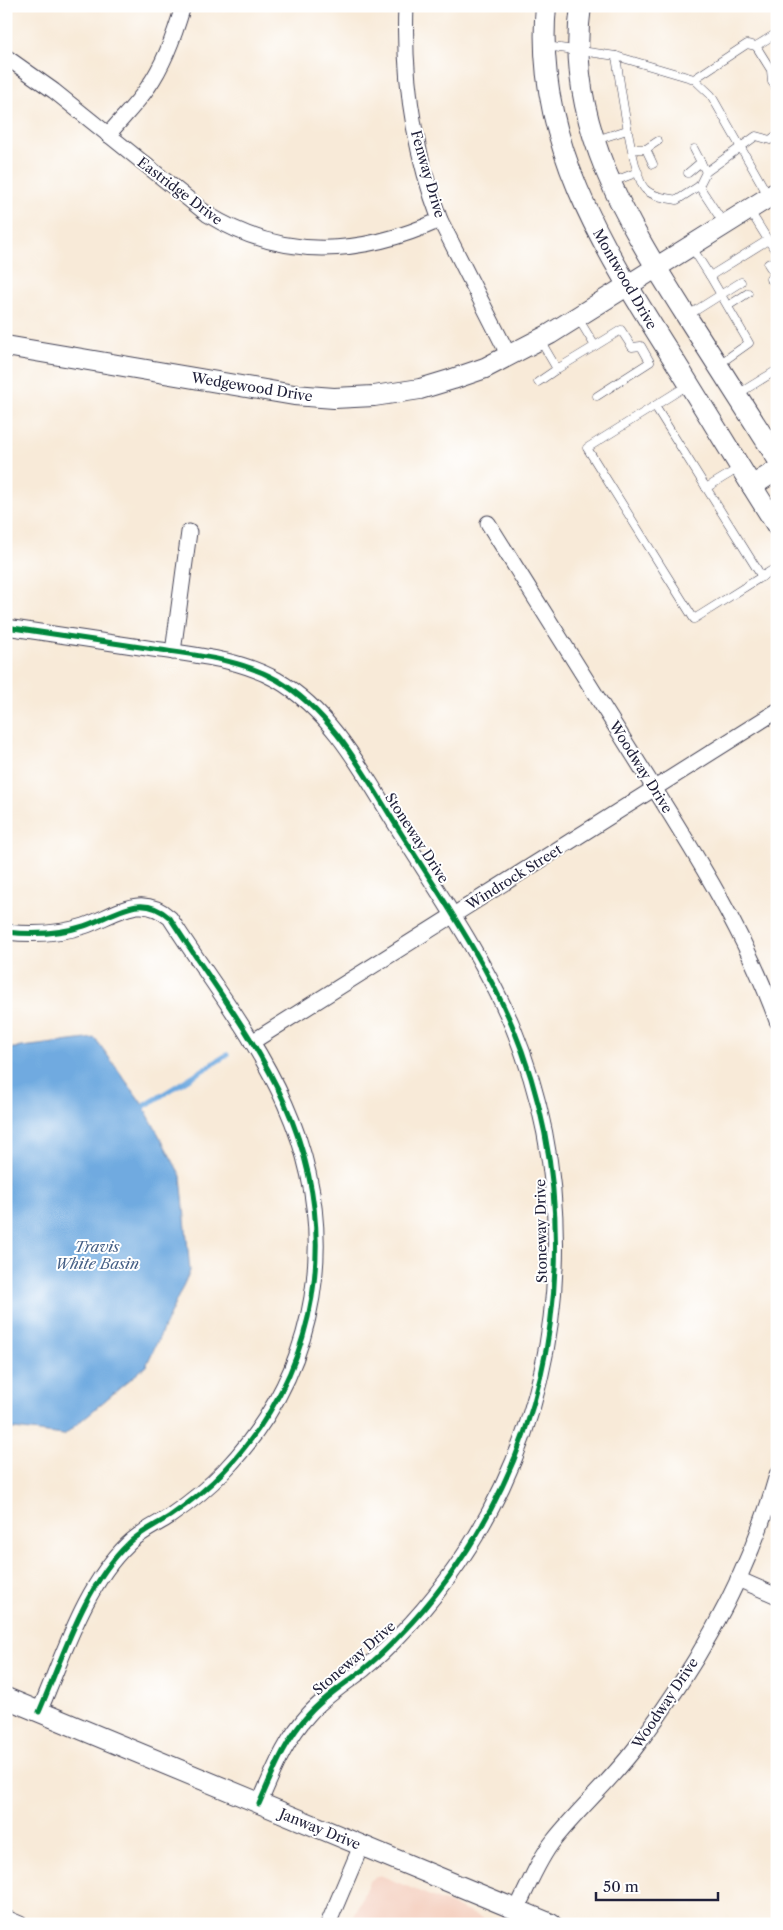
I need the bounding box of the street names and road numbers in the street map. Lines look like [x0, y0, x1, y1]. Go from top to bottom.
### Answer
street label: Fenway Drive [407, 128, 449, 220]
street label: Eastridge Drive [134, 153, 226, 229]
street label: Montwood Drive [589, 226, 661, 333]
street label: Wedgewood Drive [189, 368, 314, 405]
street label: Woodway Drive [605, 717, 677, 817]
street label: Stoneway Drive [381, 789, 453, 887]
street label: Windrock Street [462, 840, 565, 914]
street label: Stoneway Drive [531, 1179, 551, 1283]
street label: Stoneway Drive [309, 1617, 399, 1699]
street label: Woodway Drive [628, 1654, 702, 1753]
street label: Janway Drive [275, 1804, 363, 1854]

